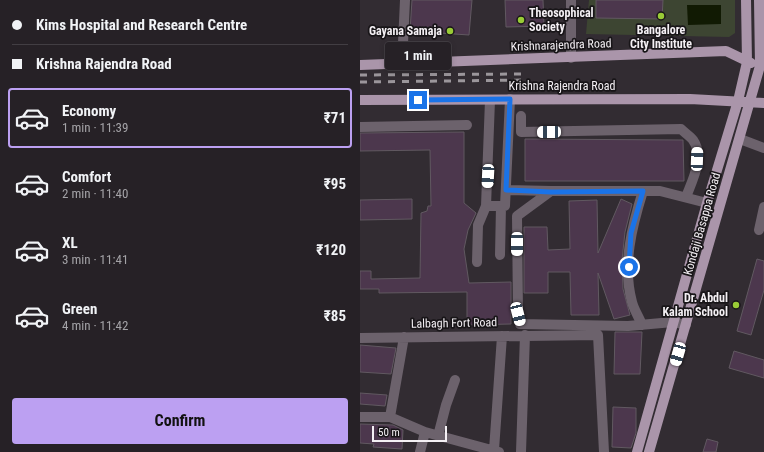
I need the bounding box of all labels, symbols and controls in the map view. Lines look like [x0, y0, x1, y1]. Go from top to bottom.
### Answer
place label: Theosophical Society [529, 6, 594, 34]
marker: Bangalore City Institute [656, 11, 666, 21]
marker: Theosophical Society [516, 15, 526, 25]
text: Kims Hospital and Research Centre [36, 16, 247, 34]
place label: Bangalore City Institute [630, 23, 692, 51]
place label: Gayana Samaja [369, 24, 442, 38]
marker: Gayana Samaja [445, 26, 455, 36]
street label: Krishnarajendra Road [510, 36, 612, 54]
callout: 1 min [385, 42, 451, 70]
text: 1 min [404, 48, 432, 63]
text: Krishna Rajendra Road [36, 55, 172, 73]
street label: Krishna Rajendra Road [509, 79, 615, 93]
route end [409, 91, 427, 109]
icon: car [14, 100, 50, 136]
text: Economy [62, 102, 116, 120]
text: ₹71 [324, 109, 346, 127]
text: 1 min · 11:39 [62, 120, 128, 135]
car [537, 126, 561, 138]
car [691, 147, 703, 171]
car [481, 164, 495, 188]
icon: car [14, 166, 50, 202]
text: Comfort [62, 168, 111, 186]
street label: Kondaji Basappa Road [681, 171, 723, 277]
text: ₹95 [324, 175, 346, 193]
text: 2 min · 11:40 [62, 186, 128, 201]
icon: car [14, 232, 50, 268]
car [511, 232, 523, 256]
text: XL [62, 234, 78, 252]
text: ₹120 [316, 241, 346, 259]
text: 3 min · 11:41 [62, 252, 128, 267]
route start [620, 258, 638, 276]
place label: Dr. Abdul Kalam School [662, 291, 728, 319]
icon: car [14, 298, 50, 334]
text: Green [62, 300, 97, 318]
marker: Dr. Abdul Kalam School [731, 300, 741, 310]
car [509, 301, 527, 327]
text: ₹85 [324, 307, 346, 325]
street label: Lalbagh Fort Road [411, 315, 497, 331]
text: 4 min · 11:42 [62, 318, 128, 333]
car [669, 341, 687, 367]
button: Confirm [12, 398, 348, 444]
scale bar [372, 424, 447, 443]
text: 50 m [378, 426, 400, 439]

